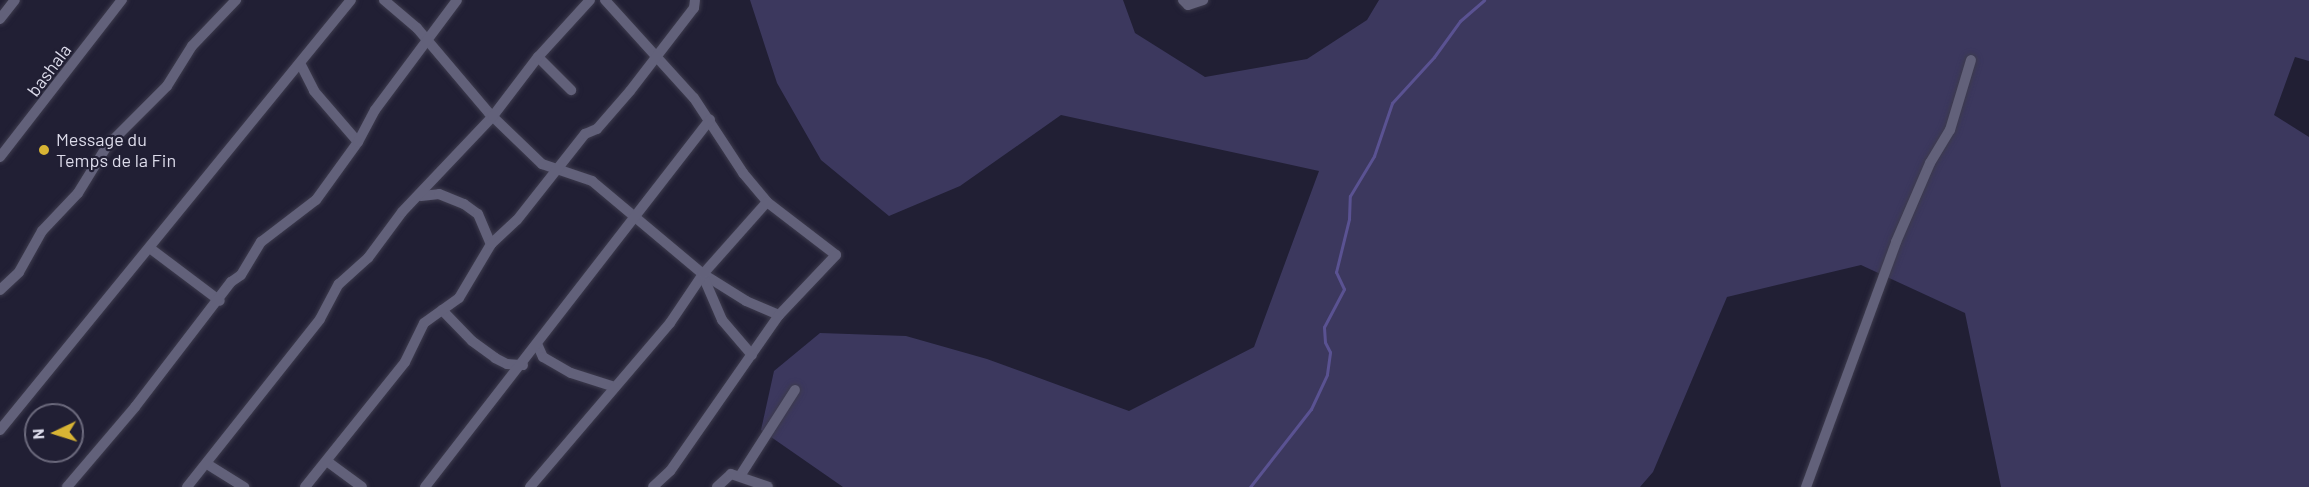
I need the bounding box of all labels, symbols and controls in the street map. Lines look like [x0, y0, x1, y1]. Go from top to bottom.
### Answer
street label: bashala [22, 40, 76, 100]
place label: Message du Temps de la Fin [56, 129, 176, 172]
marker: Message du Temps de la Fin [37, 143, 51, 157]
north arrow [24, 403, 84, 463]
text: N [28, 428, 47, 440]

